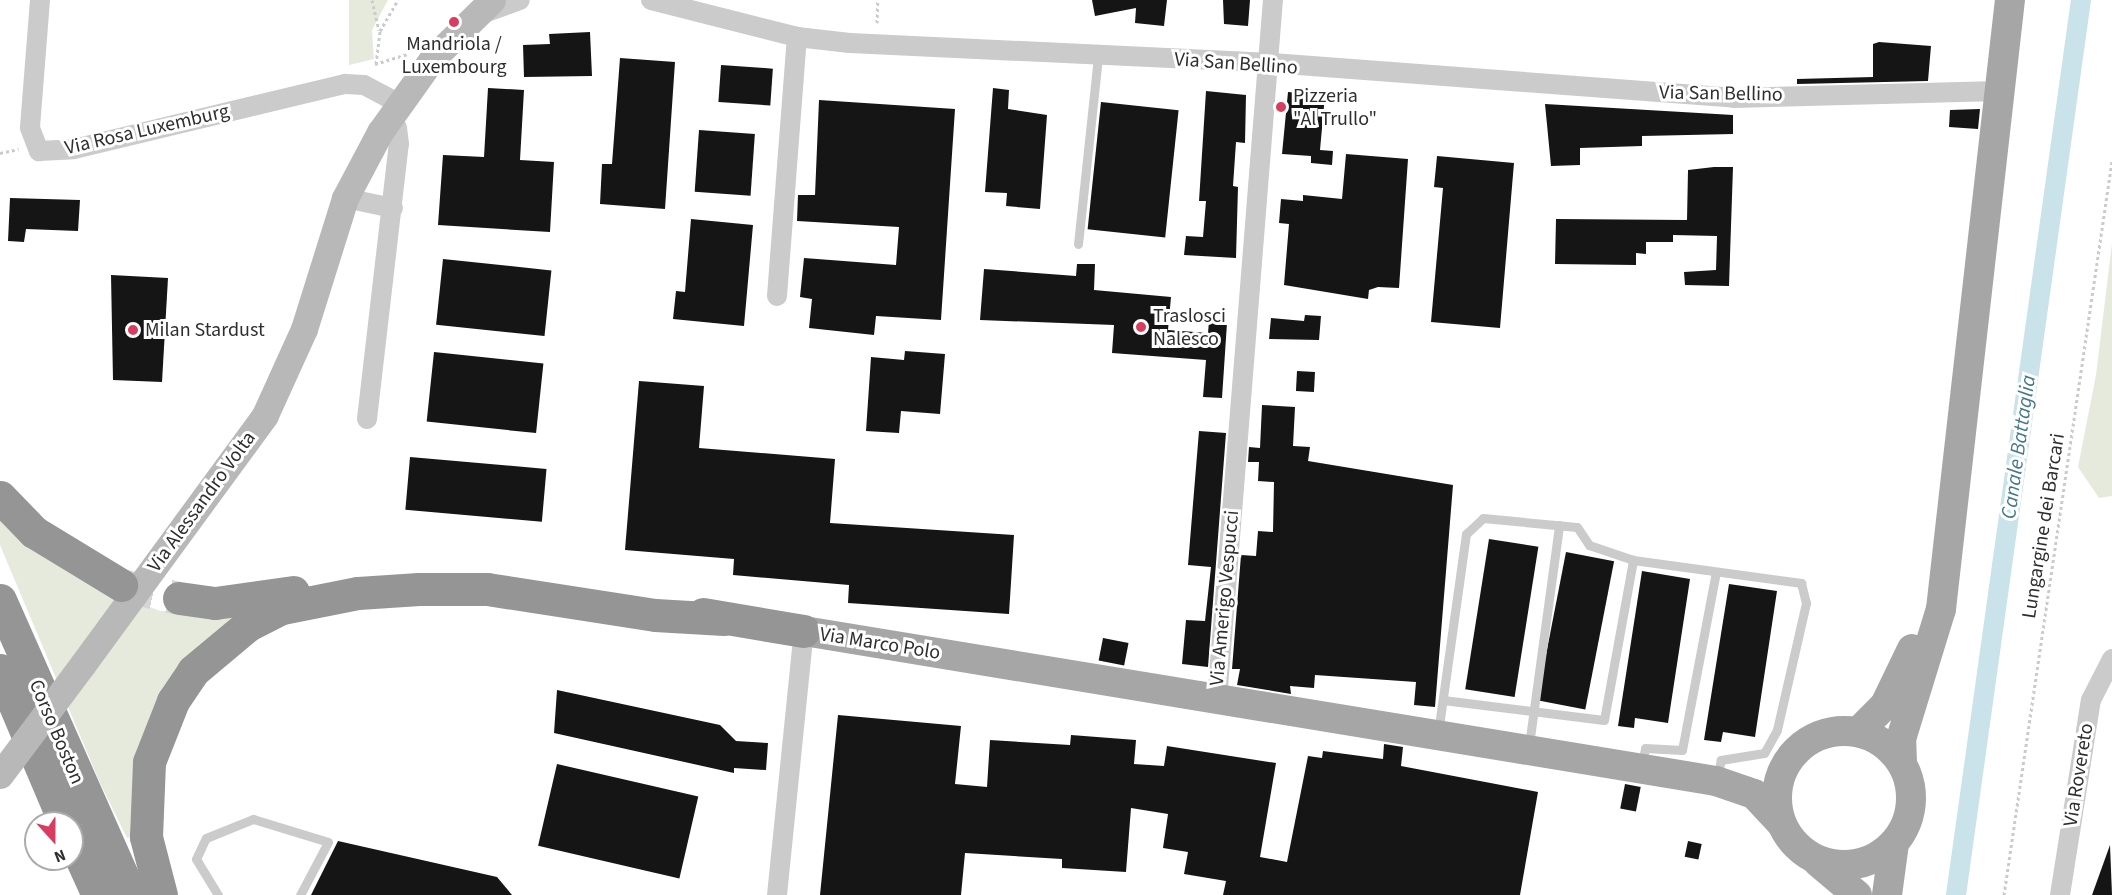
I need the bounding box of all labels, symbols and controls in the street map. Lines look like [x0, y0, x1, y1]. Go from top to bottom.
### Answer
marker: Mandriola / Luxembourg [447, 15, 461, 29]
place label: Mandriola / Luxembourg [401, 32, 507, 79]
street label: Via San Bellino [1174, 48, 1298, 80]
street label: Via San Bellino [1659, 81, 1783, 107]
place label: Pizzeria "Al Trullo" [1293, 84, 1377, 131]
street label: Via Rosa Luxemburg [62, 99, 232, 161]
marker: Pizzeria "Al Trullo" [1274, 100, 1288, 114]
place label: Traslosci Nalesco [1153, 304, 1226, 351]
place label: Milan Stardust [145, 318, 265, 342]
marker: Traslosci Nalesco [1134, 320, 1148, 334]
marker: Milan Stardust [126, 323, 140, 337]
water label: Canale Battaglia [1995, 373, 2041, 521]
street label: Via Alessandro Volta [143, 427, 261, 577]
street label: Lungargine dei Barcari [2018, 432, 2070, 620]
street label: Via Amerigo Vespucci [1205, 509, 1245, 687]
street label: Via Marco Polo [818, 623, 942, 665]
street label: Corso Boston [23, 676, 89, 788]
street label: Via Rovereto [2059, 722, 2099, 828]
north arrow [24, 811, 84, 871]
text: N [51, 844, 69, 868]

